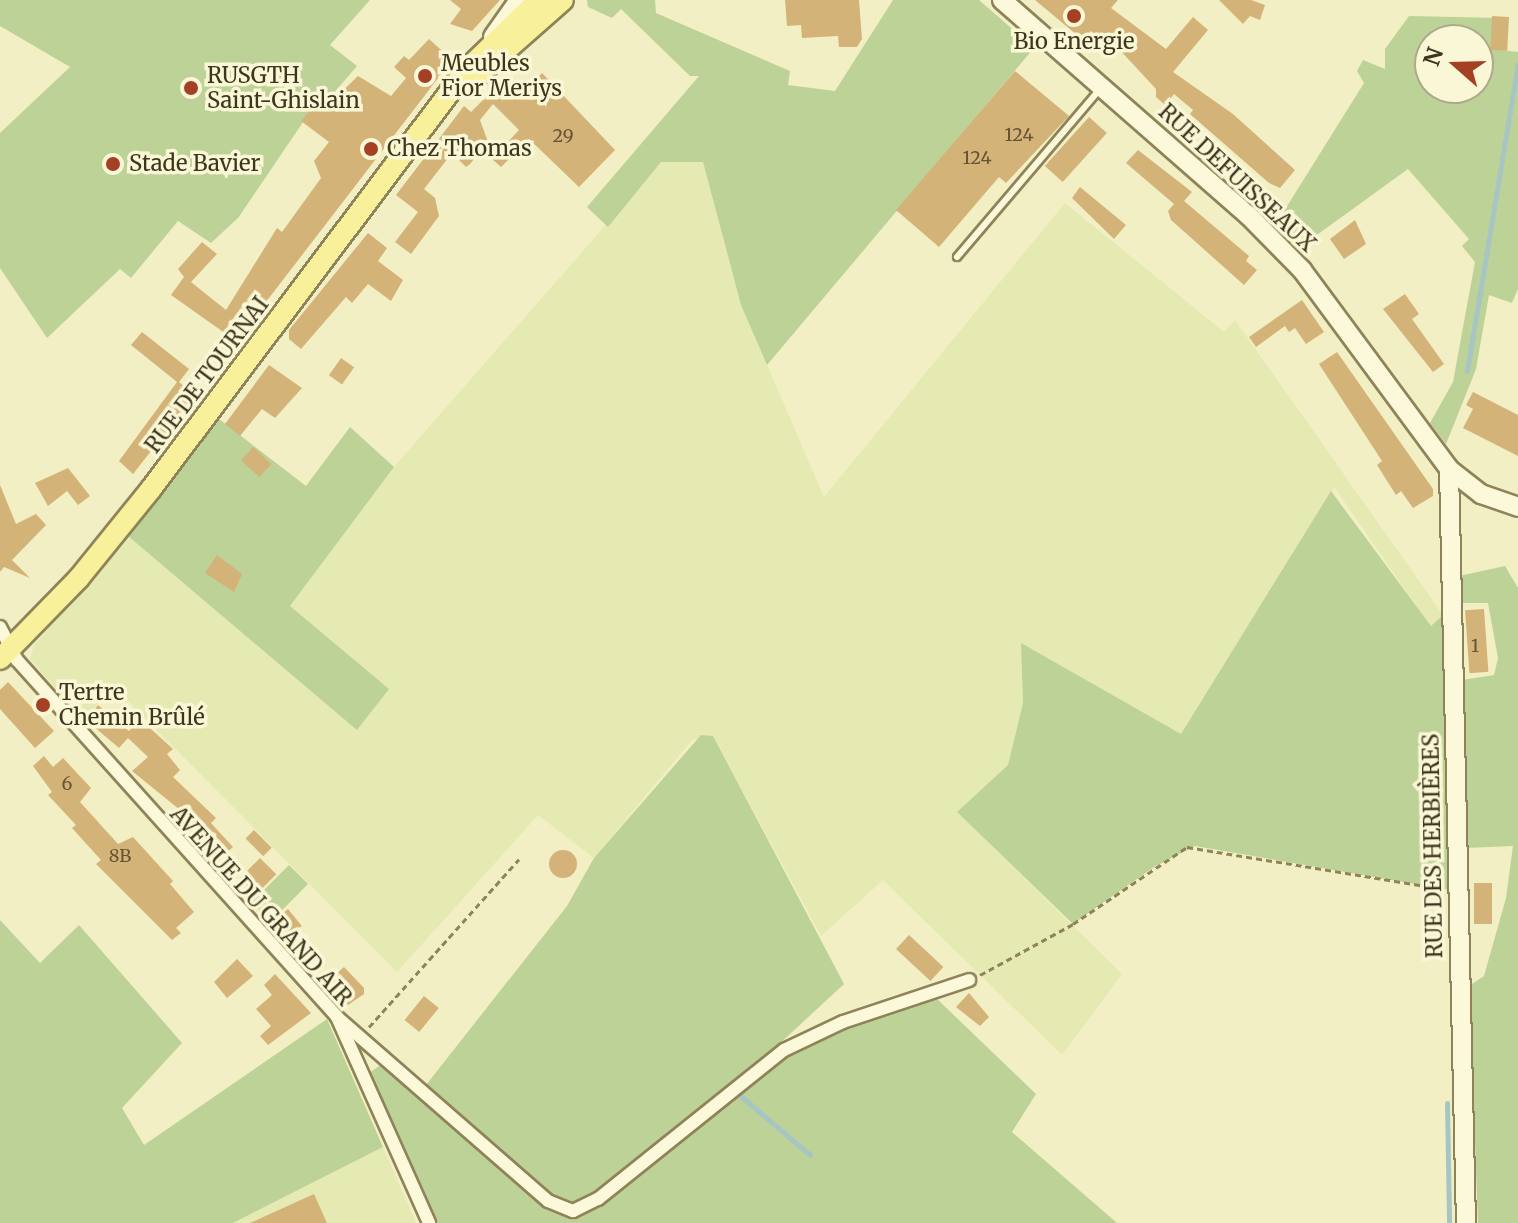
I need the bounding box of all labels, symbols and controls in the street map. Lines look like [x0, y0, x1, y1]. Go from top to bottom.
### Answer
marker: Bio Energie [1065, 7, 1083, 25]
north arrow [1414, 24, 1494, 104]
place label: Bio Energie [1013, 29, 1135, 55]
text: N [1417, 44, 1449, 69]
place label: Meubles Fior Meriys [441, 50, 562, 102]
place label: RUSGTH Saint-Ghislain [207, 62, 360, 114]
marker: Meubles Fior Meriys [416, 67, 434, 85]
marker: RUSGTH Saint-Ghislain [182, 79, 200, 97]
street label: RUE DEFUISSEAUX [1153, 99, 1321, 257]
house number: 124 [1004, 124, 1034, 146]
house number: 29 [552, 125, 574, 147]
place label: Chez Thomas [387, 136, 532, 162]
marker: Chez Thomas [362, 140, 380, 158]
house number: 124 [962, 147, 992, 169]
place label: Stade Bavier [129, 151, 260, 177]
marker: Stade Bavier [104, 155, 122, 173]
street label: RUE DE TOURNAI [140, 292, 274, 458]
house number: 1 [1471, 635, 1479, 657]
place label: Tertre Chemin Brûlé [59, 679, 205, 730]
marker: Tertre Chemin Brûlé [34, 696, 52, 714]
street label: RUE DES HERBIÈRES [1418, 733, 1448, 959]
house number: 6 [62, 773, 72, 795]
street label: AVENUE DU GRAND AIR [165, 801, 357, 1011]
house number: 8B [109, 845, 131, 867]

